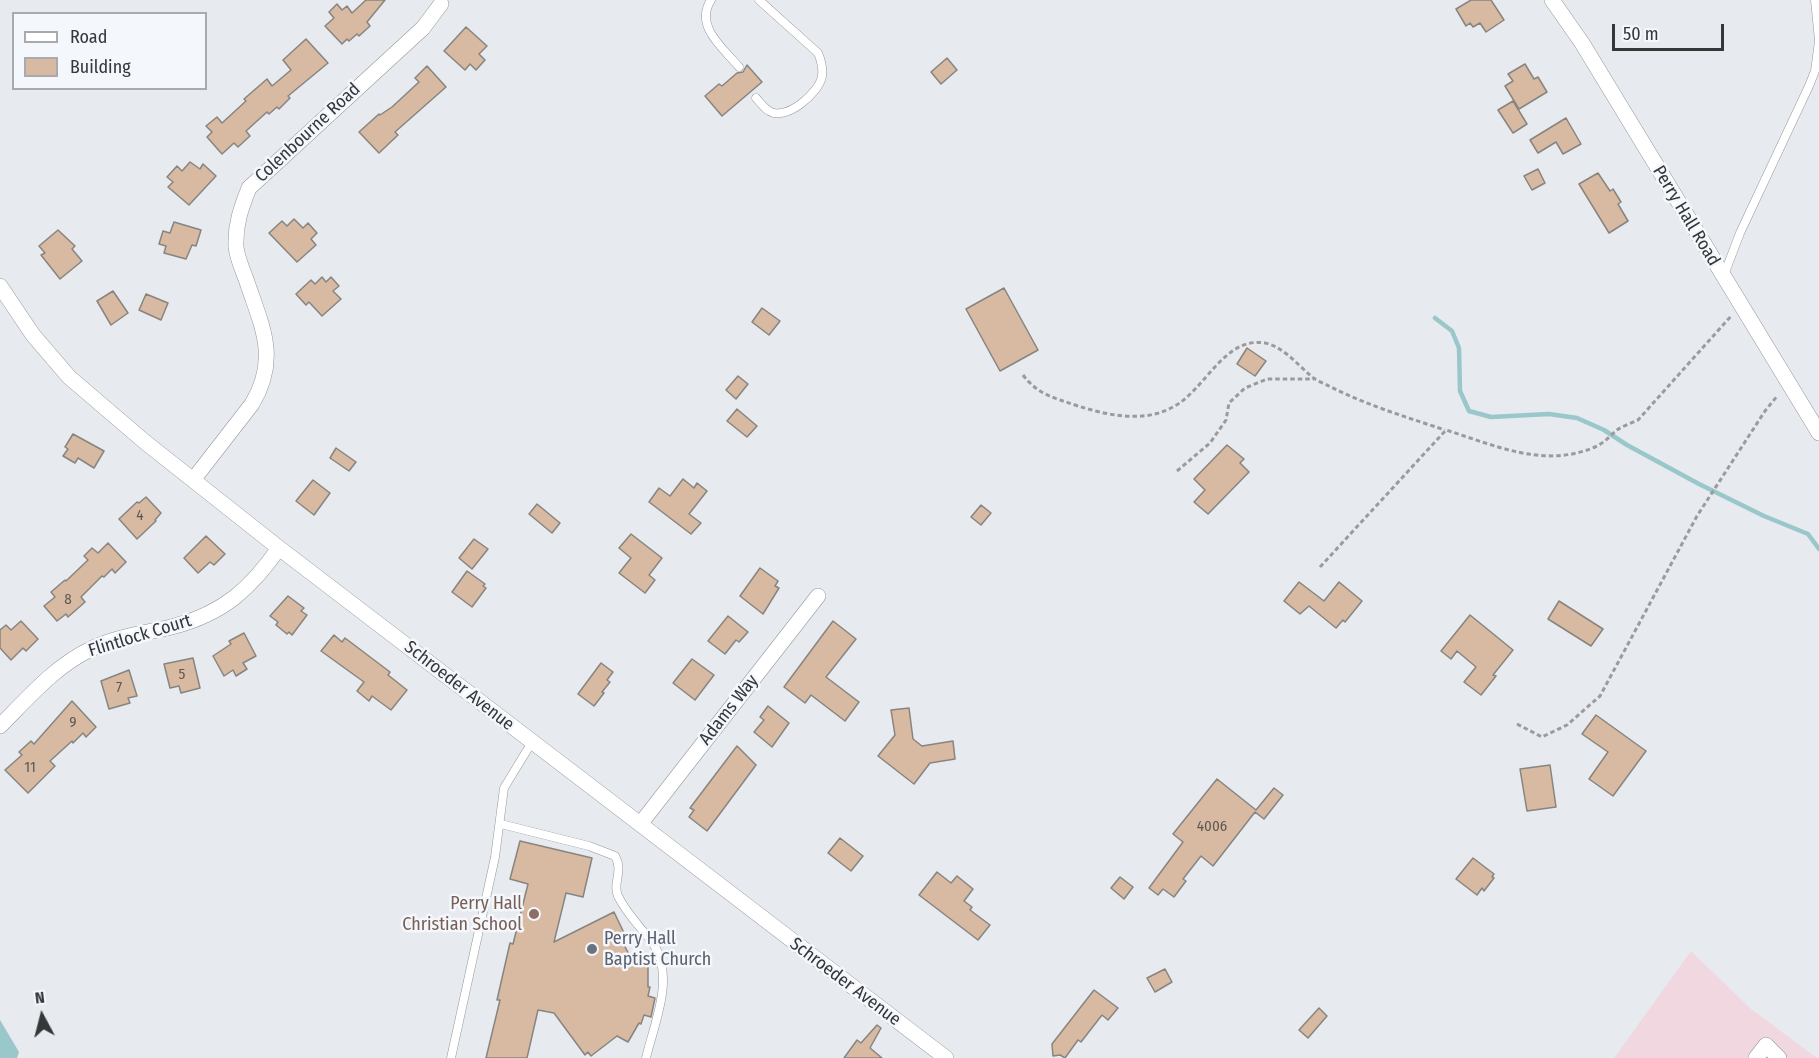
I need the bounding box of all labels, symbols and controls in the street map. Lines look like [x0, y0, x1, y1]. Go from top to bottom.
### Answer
legend [12, 12, 207, 90]
scale bar [1615, 12, 1728, 50]
text: 50 m [1623, 23, 1659, 45]
text: Road [70, 26, 107, 48]
text: Building [70, 56, 131, 78]
street label: Colenbourne Road [251, 79, 365, 187]
street label: Perry Hall Road [1648, 162, 1724, 270]
house number: 4 [136, 507, 144, 525]
house number: 8 [64, 591, 72, 609]
street label: Flintlock Court [86, 610, 194, 662]
street label: Schroeder Avenue [400, 636, 518, 736]
house number: 5 [179, 666, 185, 684]
street label: Adams Way [695, 671, 763, 749]
house number: 7 [116, 679, 122, 697]
house number: 9 [69, 714, 77, 732]
house number: 11 [24, 759, 36, 777]
house number: 4006 [1197, 818, 1227, 836]
place label: Perry Hall Christian School [402, 893, 522, 936]
marker: Perry Hall Christian School [527, 907, 541, 921]
place label: Perry Hall Baptist Church [604, 928, 711, 970]
street label: Schroeder Avenue [785, 933, 905, 1031]
marker: Perry Hall Baptist Church [585, 942, 599, 956]
north arrow [12, 986, 72, 1046]
text: N [34, 988, 46, 1008]

